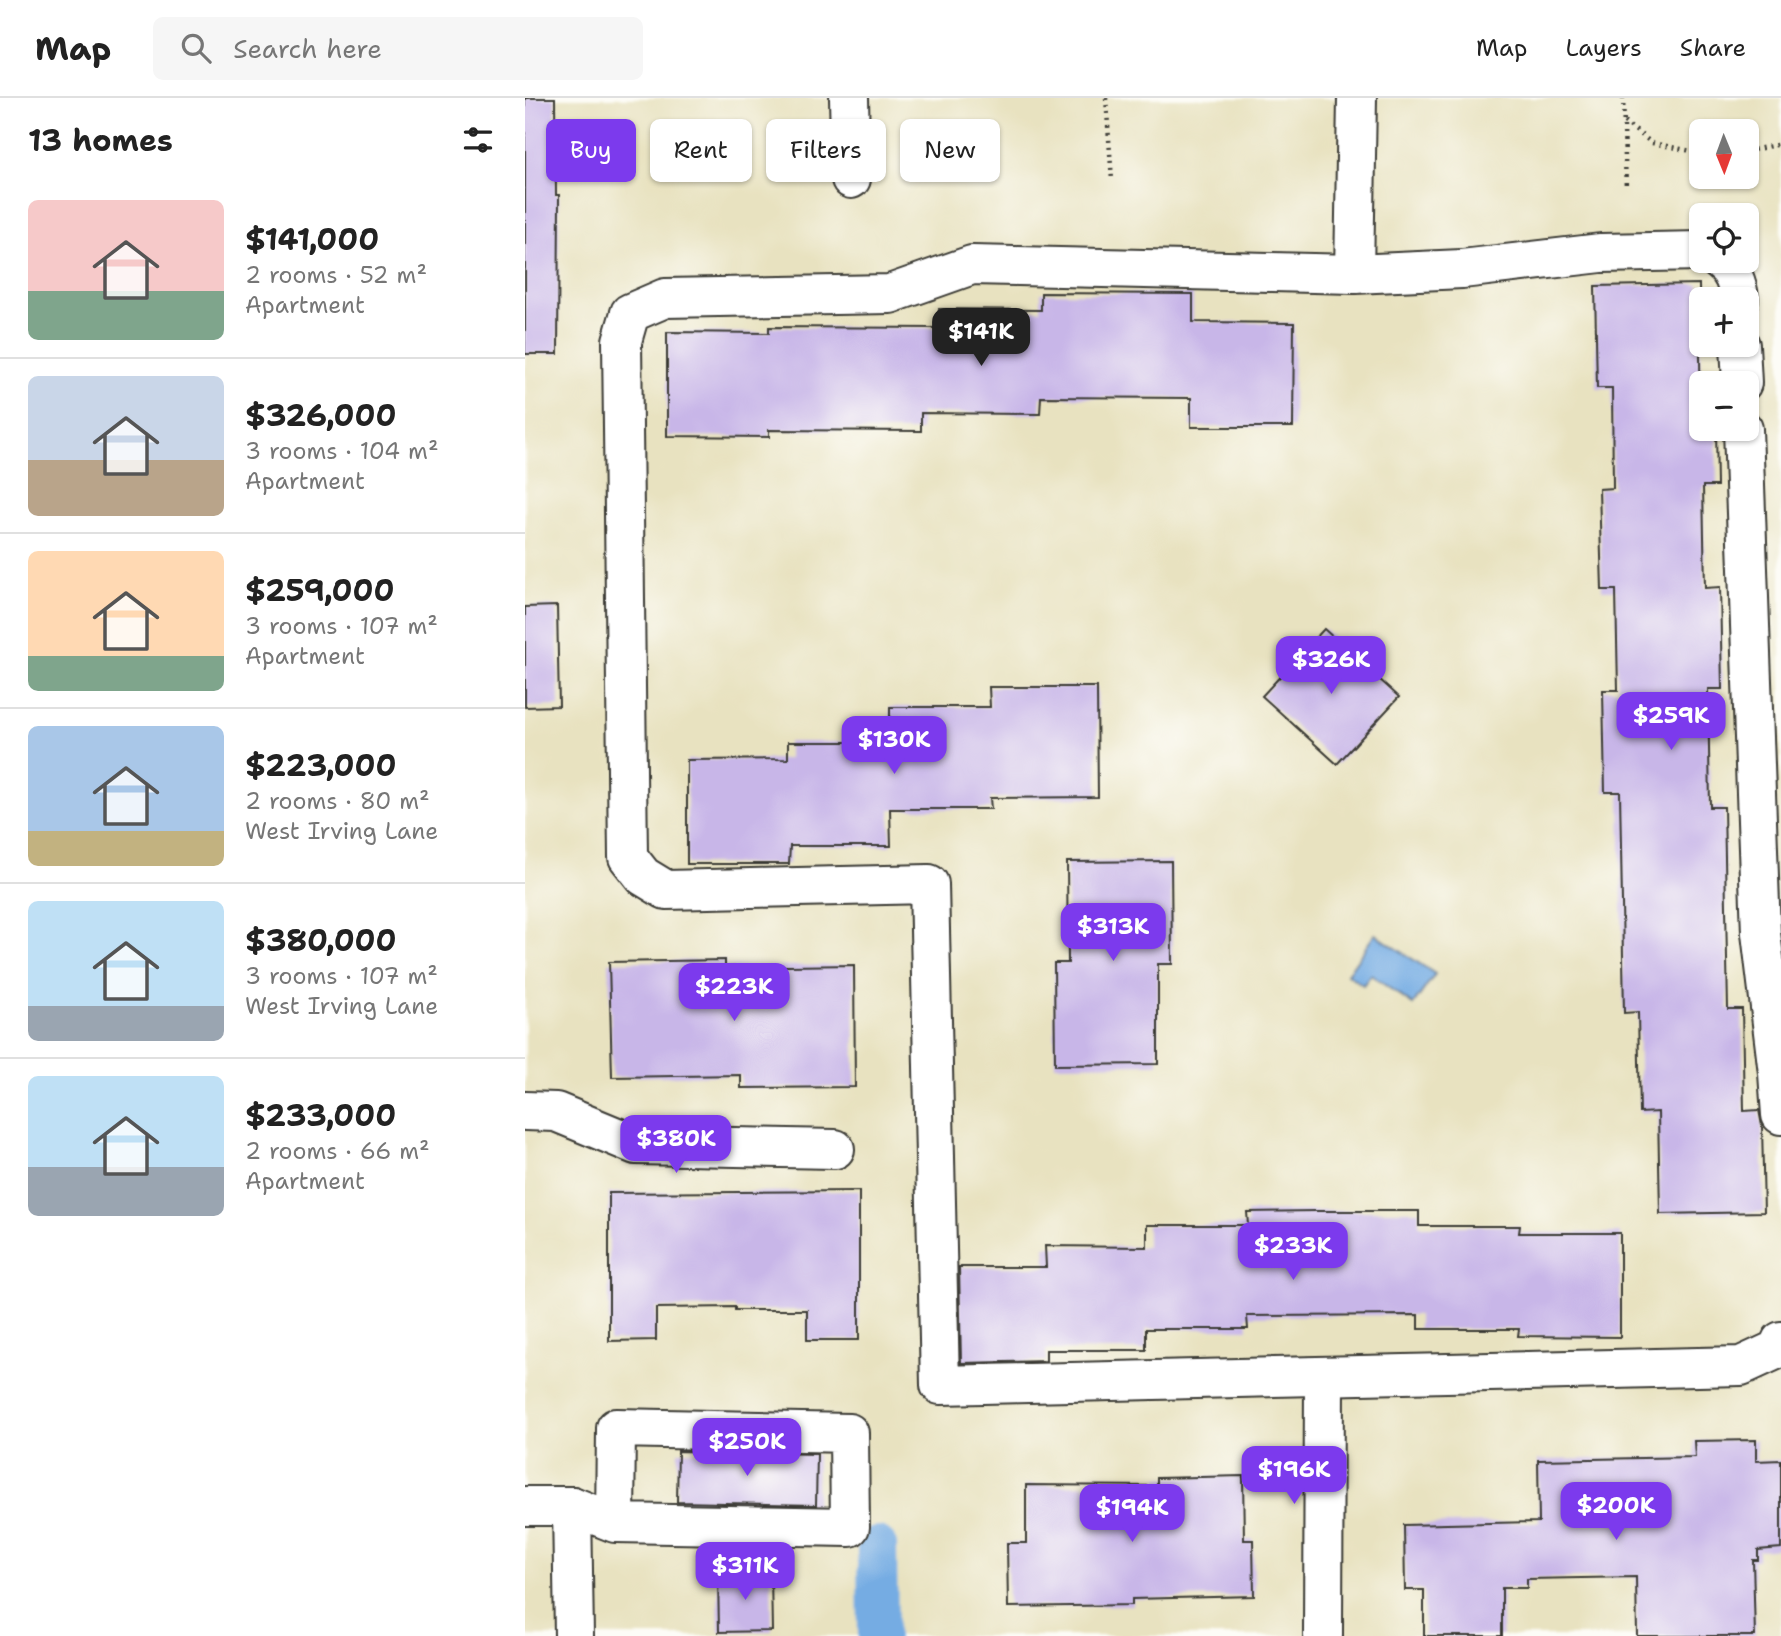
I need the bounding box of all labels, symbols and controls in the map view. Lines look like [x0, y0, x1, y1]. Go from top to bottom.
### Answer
search box [153, 17, 643, 80]
text: Map [35, 26, 111, 71]
icon: search [177, 29, 215, 67]
text: Search here [233, 31, 382, 66]
text: Map [1476, 32, 1527, 64]
text: Layers [1565, 32, 1642, 64]
text: Share [1680, 32, 1746, 64]
chip: Buy [546, 119, 636, 182]
chip: Rent [650, 119, 752, 182]
chip: Filters [766, 119, 886, 182]
chip: New [900, 119, 1000, 182]
north arrow [1689, 119, 1759, 189]
map controls [1689, 119, 1759, 441]
text: 13 homes [28, 120, 173, 161]
icon: filters [459, 121, 497, 159]
button: locate [1689, 203, 1759, 273]
text: $141,000 [245, 219, 379, 260]
icon: home [84, 228, 168, 312]
text: 2 rooms · 52 m² [245, 260, 427, 290]
button: + [1689, 287, 1759, 357]
text: Apartment [245, 290, 365, 320]
pin: $141K [932, 308, 1030, 368]
text: $141K [948, 316, 1014, 346]
button: − [1689, 371, 1759, 441]
text: $326,000 [245, 395, 396, 436]
icon: home [84, 404, 168, 488]
text: 3 rooms · 104 m² [245, 436, 438, 466]
text: Apartment [245, 466, 365, 496]
text: $259,000 [245, 570, 395, 611]
icon: home [84, 579, 168, 663]
text: 3 rooms · 107 m² [245, 611, 438, 641]
pin: $326K [1282, 636, 1380, 696]
text: Apartment [245, 641, 365, 671]
text: $326K [1292, 644, 1370, 674]
pin: $259K [1622, 692, 1720, 752]
text: $259K [1633, 700, 1709, 730]
pin: $130K [845, 716, 943, 776]
text: $130K [858, 724, 930, 754]
text: $223,000 [245, 745, 397, 786]
icon: home [84, 754, 168, 838]
text: 2 rooms · 80 m² [245, 786, 430, 816]
text: West Irving Lane [245, 816, 438, 846]
pin: $313K [1064, 904, 1162, 963]
text: $313K [1077, 911, 1149, 941]
text: $380,000 [245, 920, 397, 961]
icon: home [84, 929, 168, 1013]
text: 3 rooms · 107 m² [245, 961, 438, 991]
pin: $223K [685, 964, 783, 1023]
text: $223K [695, 971, 773, 1001]
text: West Irving Lane [245, 991, 438, 1021]
text: $233,000 [245, 1095, 396, 1136]
icon: home [84, 1104, 168, 1188]
pin: $380K [627, 1116, 725, 1175]
text: $380K [636, 1123, 716, 1153]
text: 2 rooms · 66 m² [245, 1136, 430, 1166]
text: Apartment [245, 1166, 365, 1196]
pin: $233K [1244, 1222, 1342, 1282]
text: $233K [1254, 1230, 1332, 1260]
pin: $250K [698, 1418, 796, 1478]
text: $250K [708, 1426, 786, 1456]
pin: $196K [1245, 1446, 1343, 1506]
text: $196K [1258, 1454, 1330, 1484]
pin: $200K [1567, 1482, 1665, 1542]
pin: $194K [1083, 1484, 1181, 1544]
text: $200K [1577, 1490, 1655, 1520]
text: $194K [1096, 1492, 1168, 1522]
pin: $311K [696, 1542, 794, 1602]
text: $311K [712, 1550, 778, 1580]

